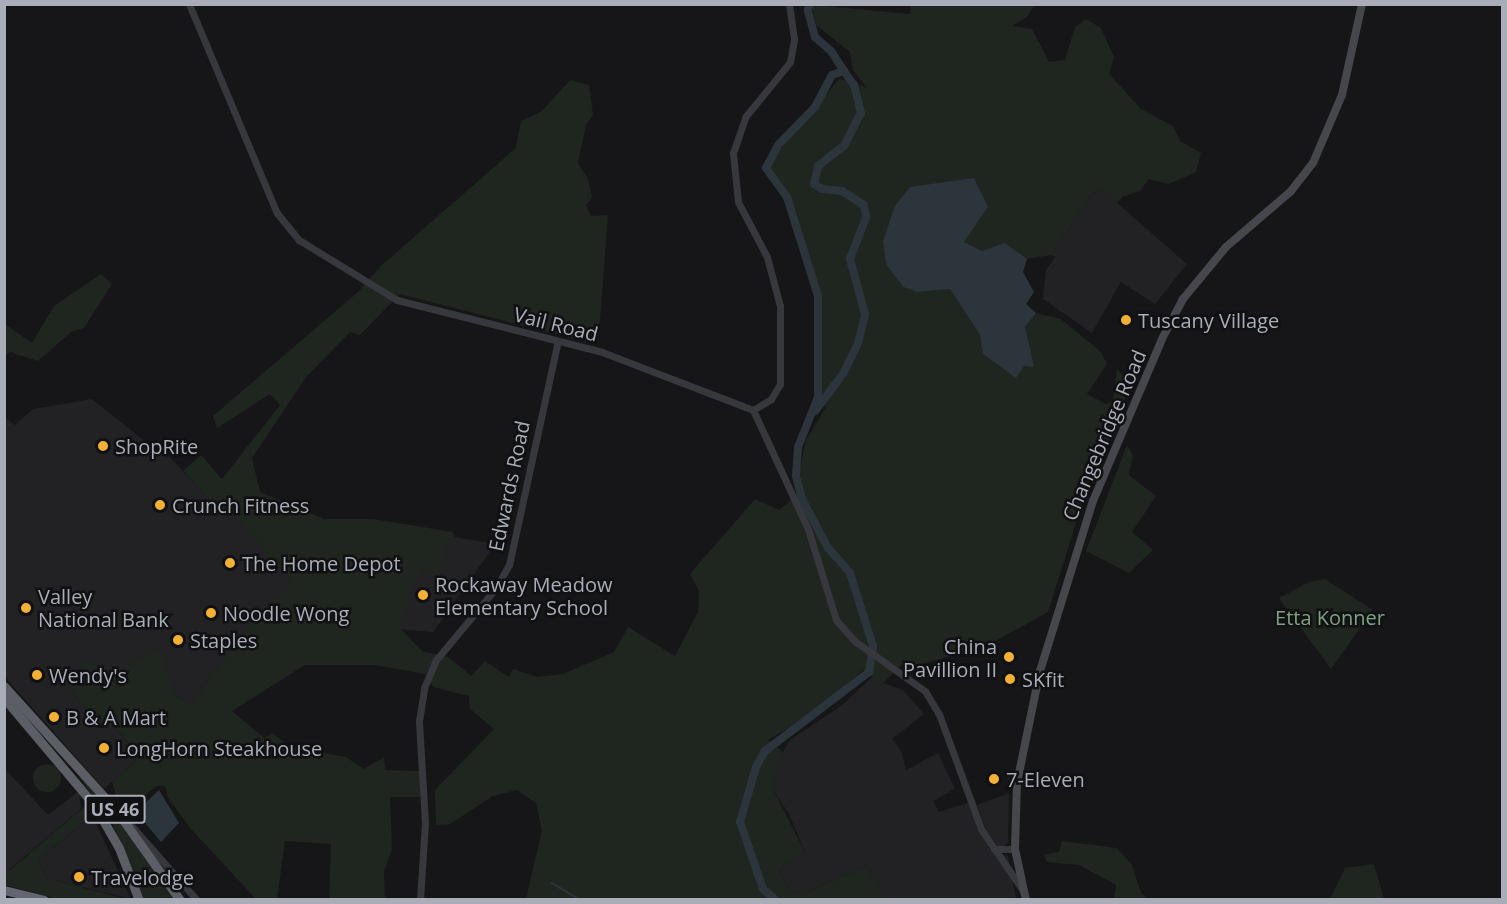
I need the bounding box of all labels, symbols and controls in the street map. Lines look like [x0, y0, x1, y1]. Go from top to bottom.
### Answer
street label: Vail Road [511, 302, 601, 346]
place label: Tuscany Village [1138, 308, 1279, 332]
marker: Tuscany Village [1119, 313, 1133, 327]
street label: Changebridge Road [1057, 346, 1151, 524]
street label: Edwards Road [483, 419, 535, 553]
place label: ShopRite [115, 434, 198, 458]
marker: ShopRite [96, 439, 110, 453]
place label: Crunch Fitness [172, 493, 309, 517]
marker: Crunch Fitness [153, 498, 167, 512]
place label: The Home Depot [242, 551, 401, 575]
marker: The Home Depot [223, 556, 237, 570]
place label: Rockaway Meadow Elementary School [435, 572, 612, 619]
place label: Valley National Bank [38, 584, 169, 631]
marker: Rockaway Meadow Elementary School [416, 588, 430, 602]
marker: Valley National Bank [19, 601, 33, 615]
place label: Noodle Wong [223, 601, 349, 625]
park label: Etta Konner [1275, 605, 1385, 629]
marker: Noodle Wong [204, 606, 218, 620]
place label: Staples [190, 628, 257, 652]
marker: Staples [171, 633, 185, 647]
place label: China Pavillion II [903, 634, 997, 681]
marker: China Pavillion II [1002, 650, 1016, 664]
place label: Wendy's [49, 663, 127, 687]
place label: SKfit [1022, 667, 1064, 691]
marker: Wendy's [30, 668, 44, 682]
marker: SKfit [1003, 672, 1017, 686]
place label: B & A Mart [66, 705, 166, 729]
marker: B & A Mart [47, 710, 61, 724]
place label: LongHorn Steakhouse [116, 736, 322, 760]
marker: LongHorn Steakhouse [97, 741, 111, 755]
place label: 7-Eleven [1006, 767, 1085, 791]
marker: 7-Eleven [987, 772, 1001, 786]
road number: US 46 [84, 794, 146, 824]
place label: Travelodge [91, 865, 194, 889]
marker: Travelodge [72, 870, 86, 884]

